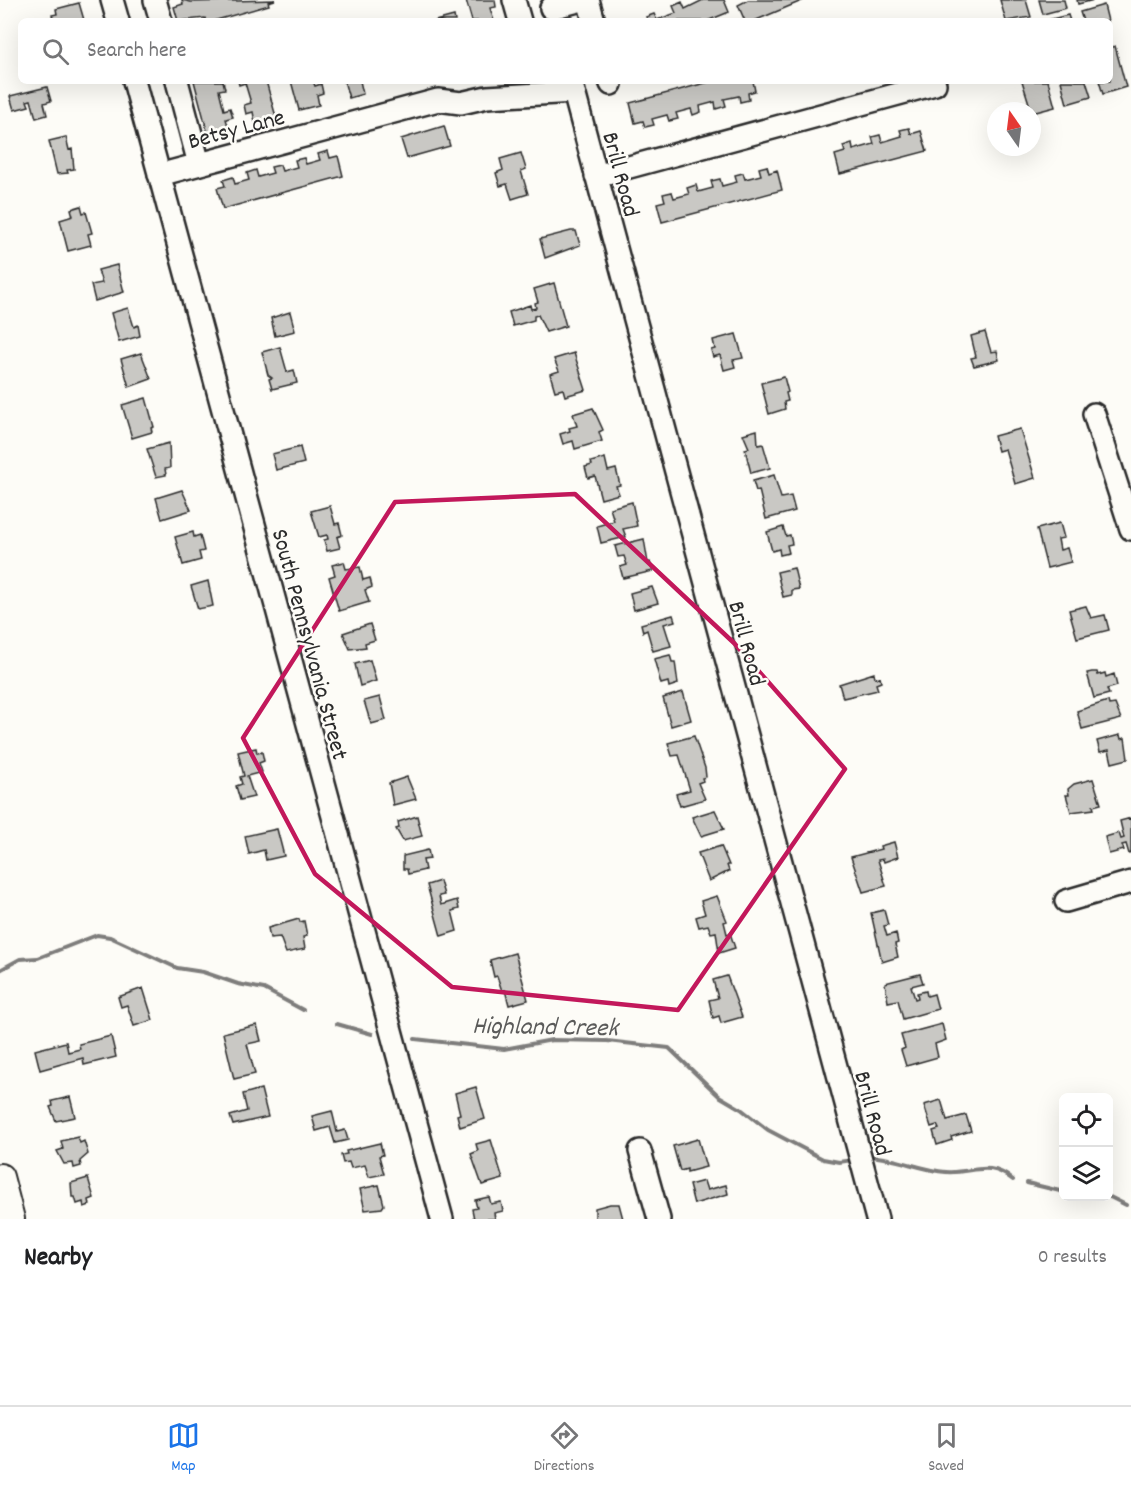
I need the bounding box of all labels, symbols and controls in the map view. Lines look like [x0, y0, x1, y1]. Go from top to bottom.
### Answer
search box [18, 18, 1113, 84]
icon: search [39, 35, 72, 68]
text: Search here [87, 36, 186, 67]
street label: Betsy Lane [185, 102, 289, 160]
north arrow [987, 102, 1041, 156]
street label: Brill Road [591, 129, 647, 221]
street label: South Pennsylvania Street [261, 525, 355, 764]
street label: Brill Road [717, 598, 773, 690]
water label: Highland Creek [472, 1009, 621, 1048]
street label: Brill Road [843, 1068, 899, 1160]
map controls [1059, 1093, 1113, 1201]
button: locate [1059, 1093, 1113, 1147]
button: layers [1059, 1147, 1113, 1201]
text: Nearby [24, 1240, 92, 1277]
text: 0 results [1038, 1244, 1107, 1272]
tab: Map [167, 1419, 200, 1478]
tab: Directions [534, 1419, 594, 1478]
tab: Saved [928, 1419, 964, 1478]

